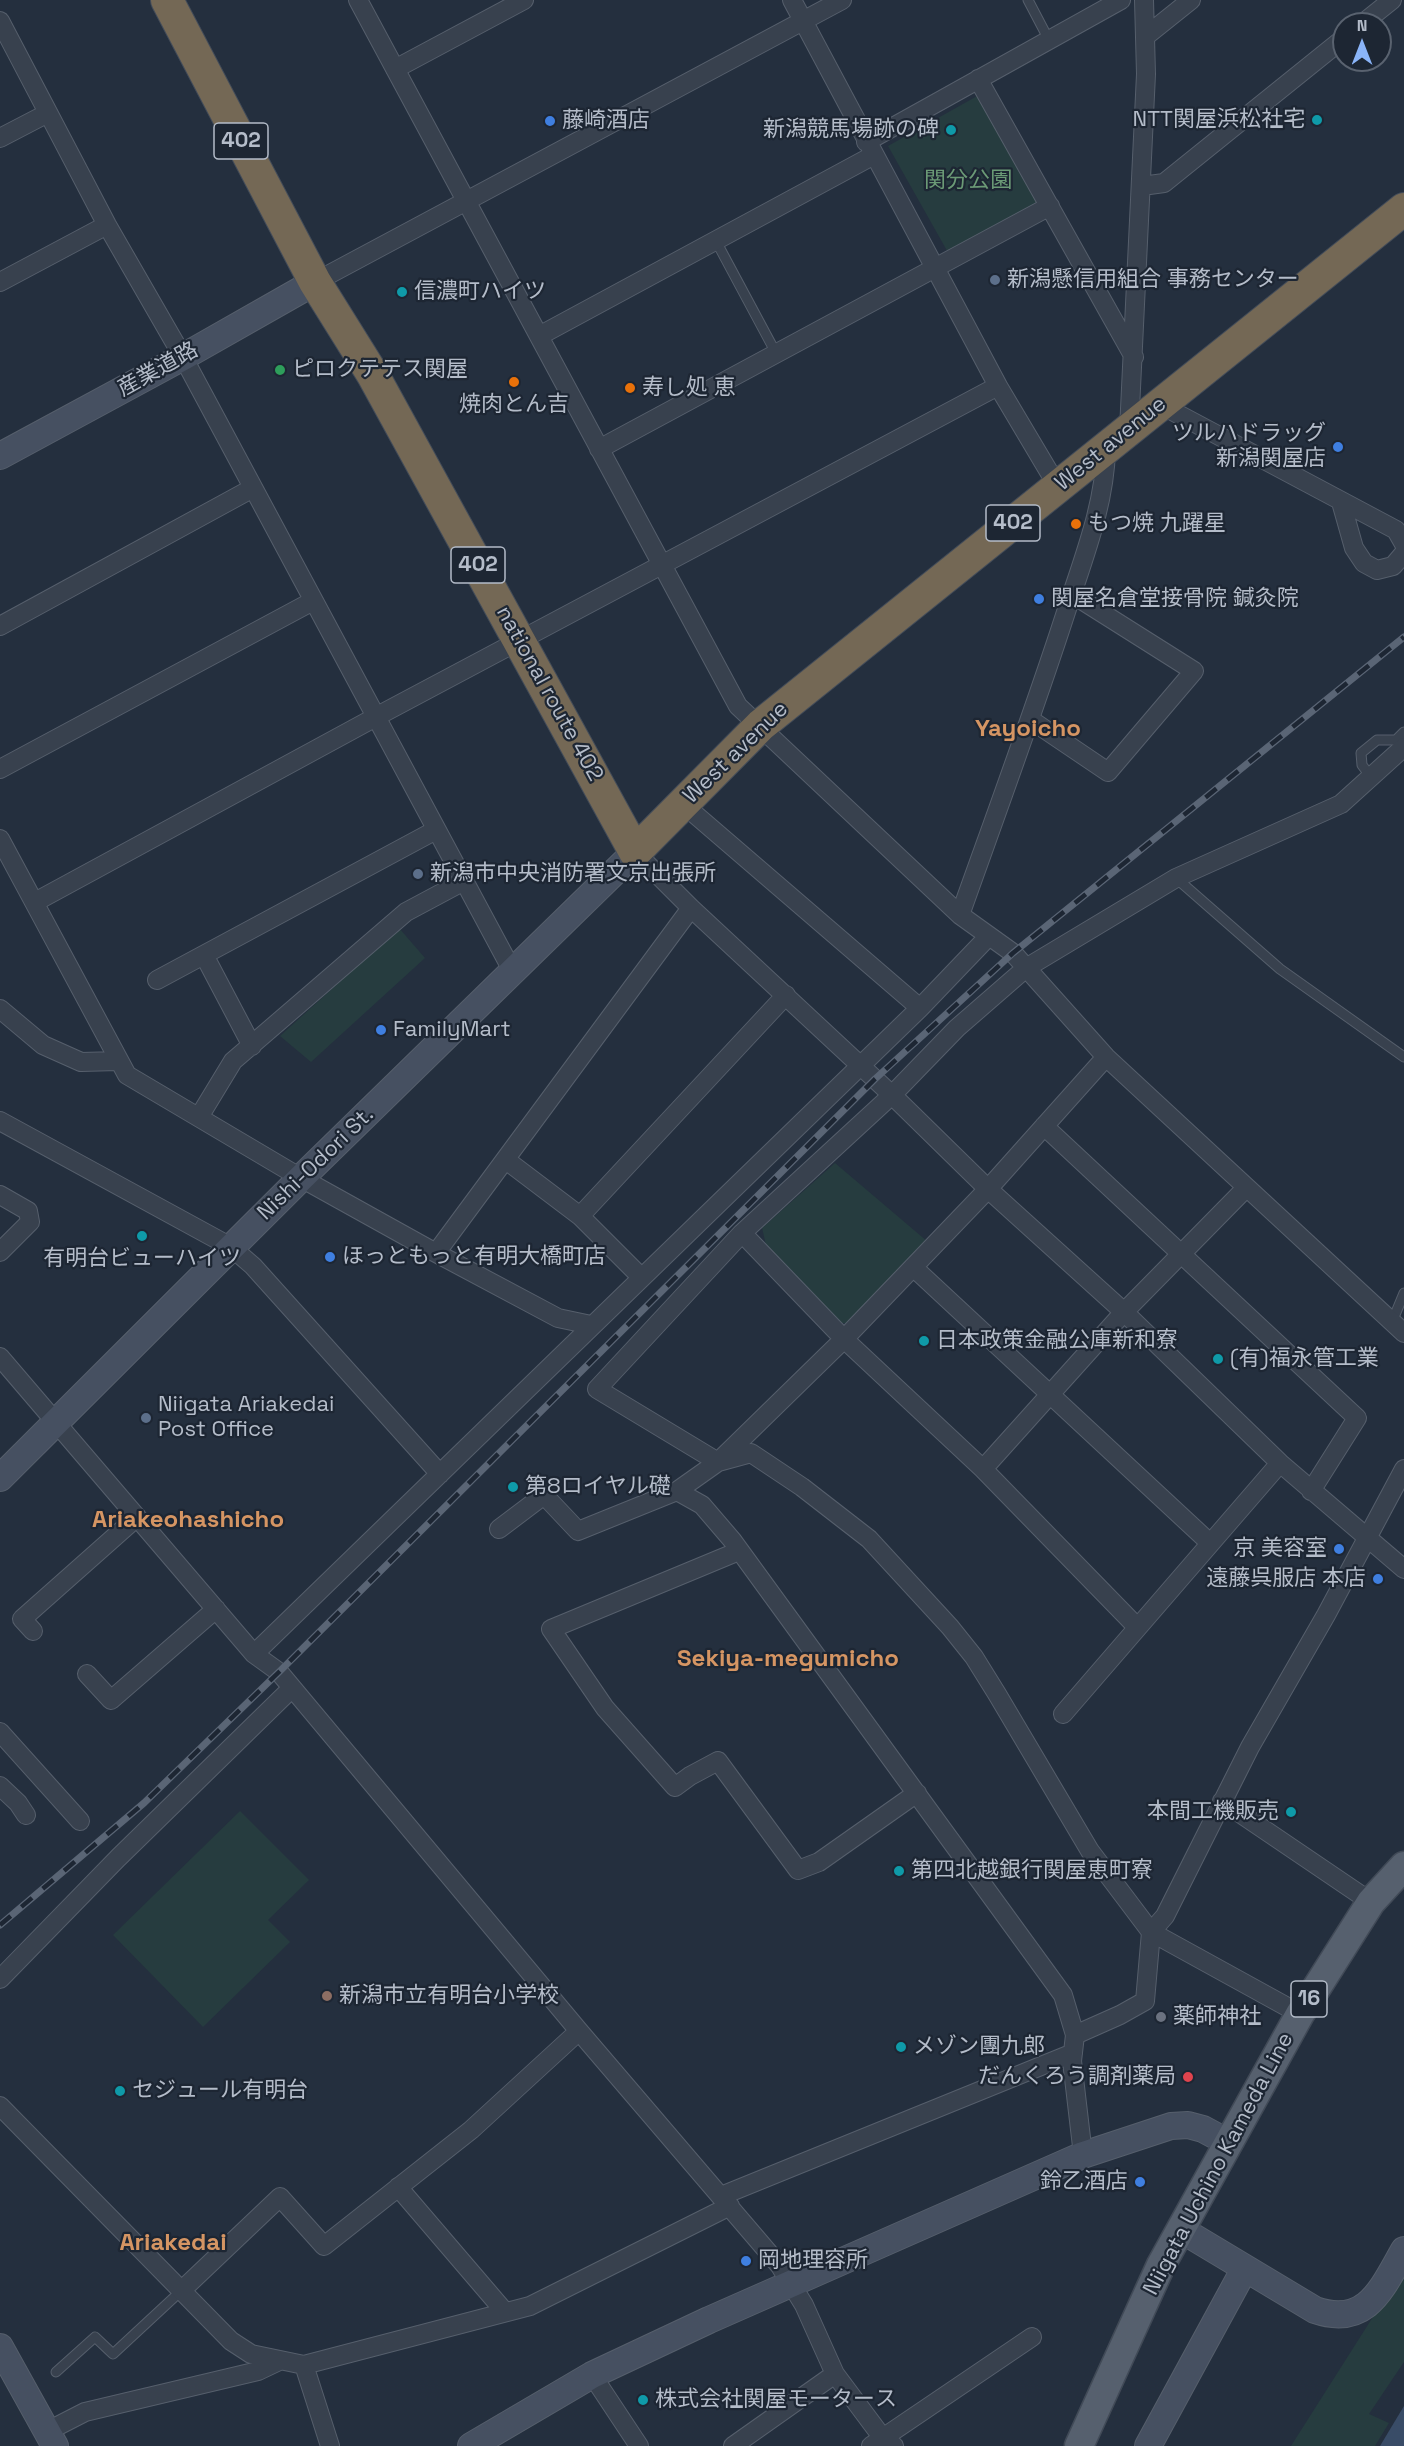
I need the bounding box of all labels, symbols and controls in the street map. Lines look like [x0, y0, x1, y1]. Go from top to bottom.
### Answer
north arrow [1332, 12, 1392, 72]
text: N [1357, 15, 1367, 36]
place label: NTT関屋浜松社宅 [1133, 107, 1305, 133]
place label: 藤崎酒店 [562, 108, 650, 134]
marker: NTT関屋浜松社宅 [1310, 113, 1324, 127]
marker: 藤崎酒店 [543, 114, 557, 128]
place label: 新潟競馬場跡の碑 [763, 117, 939, 143]
road number: 402 [214, 123, 268, 159]
marker: 新潟競馬場跡の碑 [944, 123, 958, 137]
park label: 関分公園 [924, 168, 1012, 194]
place label: 新潟懸信用組合 事務センター [1007, 267, 1299, 293]
marker: 新潟懸信用組合 事務センター [988, 273, 1002, 287]
place label: 信濃町ハイツ [414, 279, 546, 305]
marker: 信濃町ハイツ [395, 285, 409, 299]
street label: 産業道路 [113, 337, 203, 403]
place label: ピロクテテス関屋 [292, 357, 468, 383]
marker: ピロクテテス関屋 [273, 363, 287, 377]
marker: 焼肉とん吉 [507, 375, 521, 389]
place label: 寿し処 恵 [642, 375, 736, 401]
marker: 寿し処 恵 [623, 381, 637, 395]
street label: West avenue [1050, 391, 1172, 497]
place label: 焼肉とん吉 [459, 392, 569, 418]
place label: ツルハドラッグ 新潟関屋店 [1172, 421, 1326, 472]
marker: ツルハドラッグ 新潟関屋店 [1331, 440, 1345, 454]
road number: 402 [986, 505, 1040, 541]
place label: もつ焼 九躍星 [1088, 511, 1226, 537]
marker: もつ焼 九躍星 [1069, 517, 1083, 531]
road number: 402 [451, 547, 505, 583]
place label: 関屋名倉堂接骨院 鍼灸院 [1051, 586, 1299, 612]
marker: 関屋名倉堂接骨院 鍼灸院 [1032, 592, 1046, 606]
street label: national route 402 [490, 602, 608, 786]
street label: West avenue [678, 696, 794, 810]
district label: Yayoicho [975, 715, 1081, 743]
place label: 新潟市中央消防署文京出張所 [430, 861, 716, 887]
marker: 新潟市中央消防署文京出張所 [411, 867, 425, 881]
place label: FamilyMart [393, 1017, 511, 1043]
marker: FamilyMart [374, 1023, 388, 1037]
street label: Nishi-Odori St. [252, 1102, 380, 1226]
marker: 有明台ビューハイツ [135, 1229, 149, 1243]
place label: ほっともっと有明大橋町店 [342, 1244, 606, 1270]
place label: 有明台ビューハイツ [43, 1246, 241, 1272]
marker: ほっともっと有明大橋町店 [323, 1250, 337, 1264]
place label: 日本政策金融公庫新和寮 [936, 1328, 1178, 1354]
marker: 日本政策金融公庫新和寮 [917, 1334, 931, 1348]
place label: (有)福永管工業 [1230, 1346, 1379, 1372]
marker: (有)福永管工業 [1211, 1352, 1225, 1366]
place label: Niigata Ariakedai Post Office [158, 1392, 335, 1444]
marker: Niigata Ariakedai Post Office [139, 1411, 153, 1425]
place label: 第8ロイヤル礎 [525, 1474, 671, 1500]
marker: 第8ロイヤル礎 [506, 1480, 520, 1494]
district label: Ariakeohashicho [92, 1506, 284, 1534]
place label: 京 美容室 [1233, 1536, 1327, 1562]
marker: 京 美容室 [1332, 1542, 1346, 1556]
place label: 遠藤呉服店 本店 [1206, 1566, 1366, 1592]
marker: 遠藤呉服店 本店 [1371, 1572, 1385, 1586]
district label: Sekiya-megumicho [677, 1645, 899, 1673]
place label: 本間工機販売 [1147, 1799, 1279, 1825]
marker: 本間工機販売 [1284, 1805, 1298, 1819]
place label: 第四北越銀行関屋恵町寮 [911, 1858, 1153, 1884]
marker: 第四北越銀行関屋恵町寮 [892, 1864, 906, 1878]
road number: 16 [1291, 1981, 1327, 2017]
place label: 新潟市立有明台小学校 [339, 1983, 559, 2009]
marker: 新潟市立有明台小学校 [320, 1989, 334, 2003]
place label: 薬師神社 [1173, 2004, 1261, 2030]
marker: 薬師神社 [1154, 2010, 1168, 2024]
street label: Niigata Uchino Kameda Line [1138, 2028, 1300, 2300]
place label: メゾン團九郎 [913, 2034, 1045, 2060]
marker: メゾン團九郎 [894, 2040, 908, 2054]
place label: だんくろう調剤薬局 [978, 2064, 1176, 2090]
marker: だんくろう調剤薬局 [1181, 2070, 1195, 2084]
place label: セジュール有明台 [132, 2078, 308, 2104]
marker: セジュール有明台 [113, 2084, 127, 2098]
place label: 鈴乙酒店 [1040, 2169, 1128, 2195]
marker: 鈴乙酒店 [1133, 2175, 1147, 2189]
district label: Ariakedai [119, 2229, 227, 2257]
place label: 岡地理容所 [758, 2248, 868, 2274]
marker: 岡地理容所 [739, 2254, 753, 2268]
place label: 株式会社関屋モータース [655, 2387, 897, 2413]
marker: 株式会社関屋モータース [636, 2393, 650, 2407]

